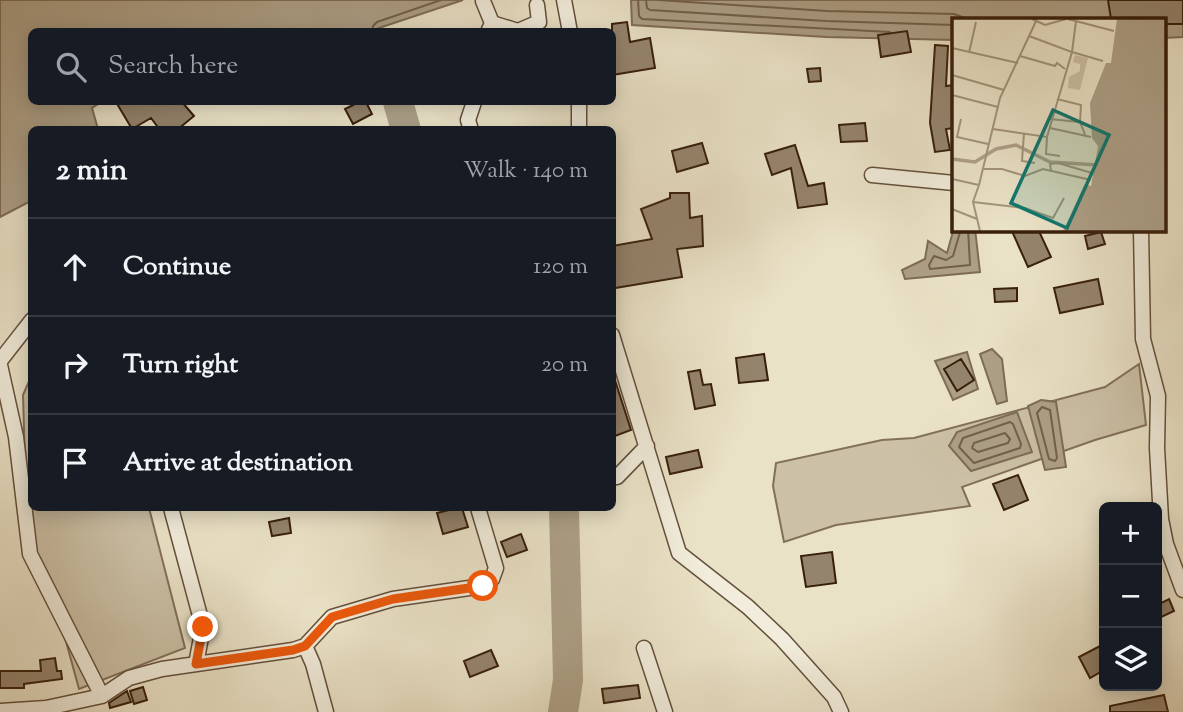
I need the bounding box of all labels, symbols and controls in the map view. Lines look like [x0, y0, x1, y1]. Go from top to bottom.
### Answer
inset map [952, 18, 1166, 231]
search box [28, 28, 616, 105]
icon: search [52, 48, 90, 86]
text: Search here [108, 48, 238, 85]
text: 2 min [56, 150, 128, 193]
text: Walk · 140 m [463, 155, 588, 188]
icon: ahead [56, 248, 94, 286]
text: Continue [123, 249, 231, 286]
text: 120 m [533, 251, 588, 284]
icon: right [56, 346, 94, 384]
text: Turn right [123, 347, 238, 384]
text: 20 m [541, 349, 588, 382]
icon: arrive [56, 444, 94, 482]
text: Arrive at destination [123, 445, 353, 482]
map controls [1099, 502, 1162, 691]
button: + [1099, 502, 1162, 565]
button: − [1099, 565, 1162, 628]
route start [467, 570, 498, 601]
route end [187, 611, 218, 642]
button: layers [1099, 628, 1162, 691]

